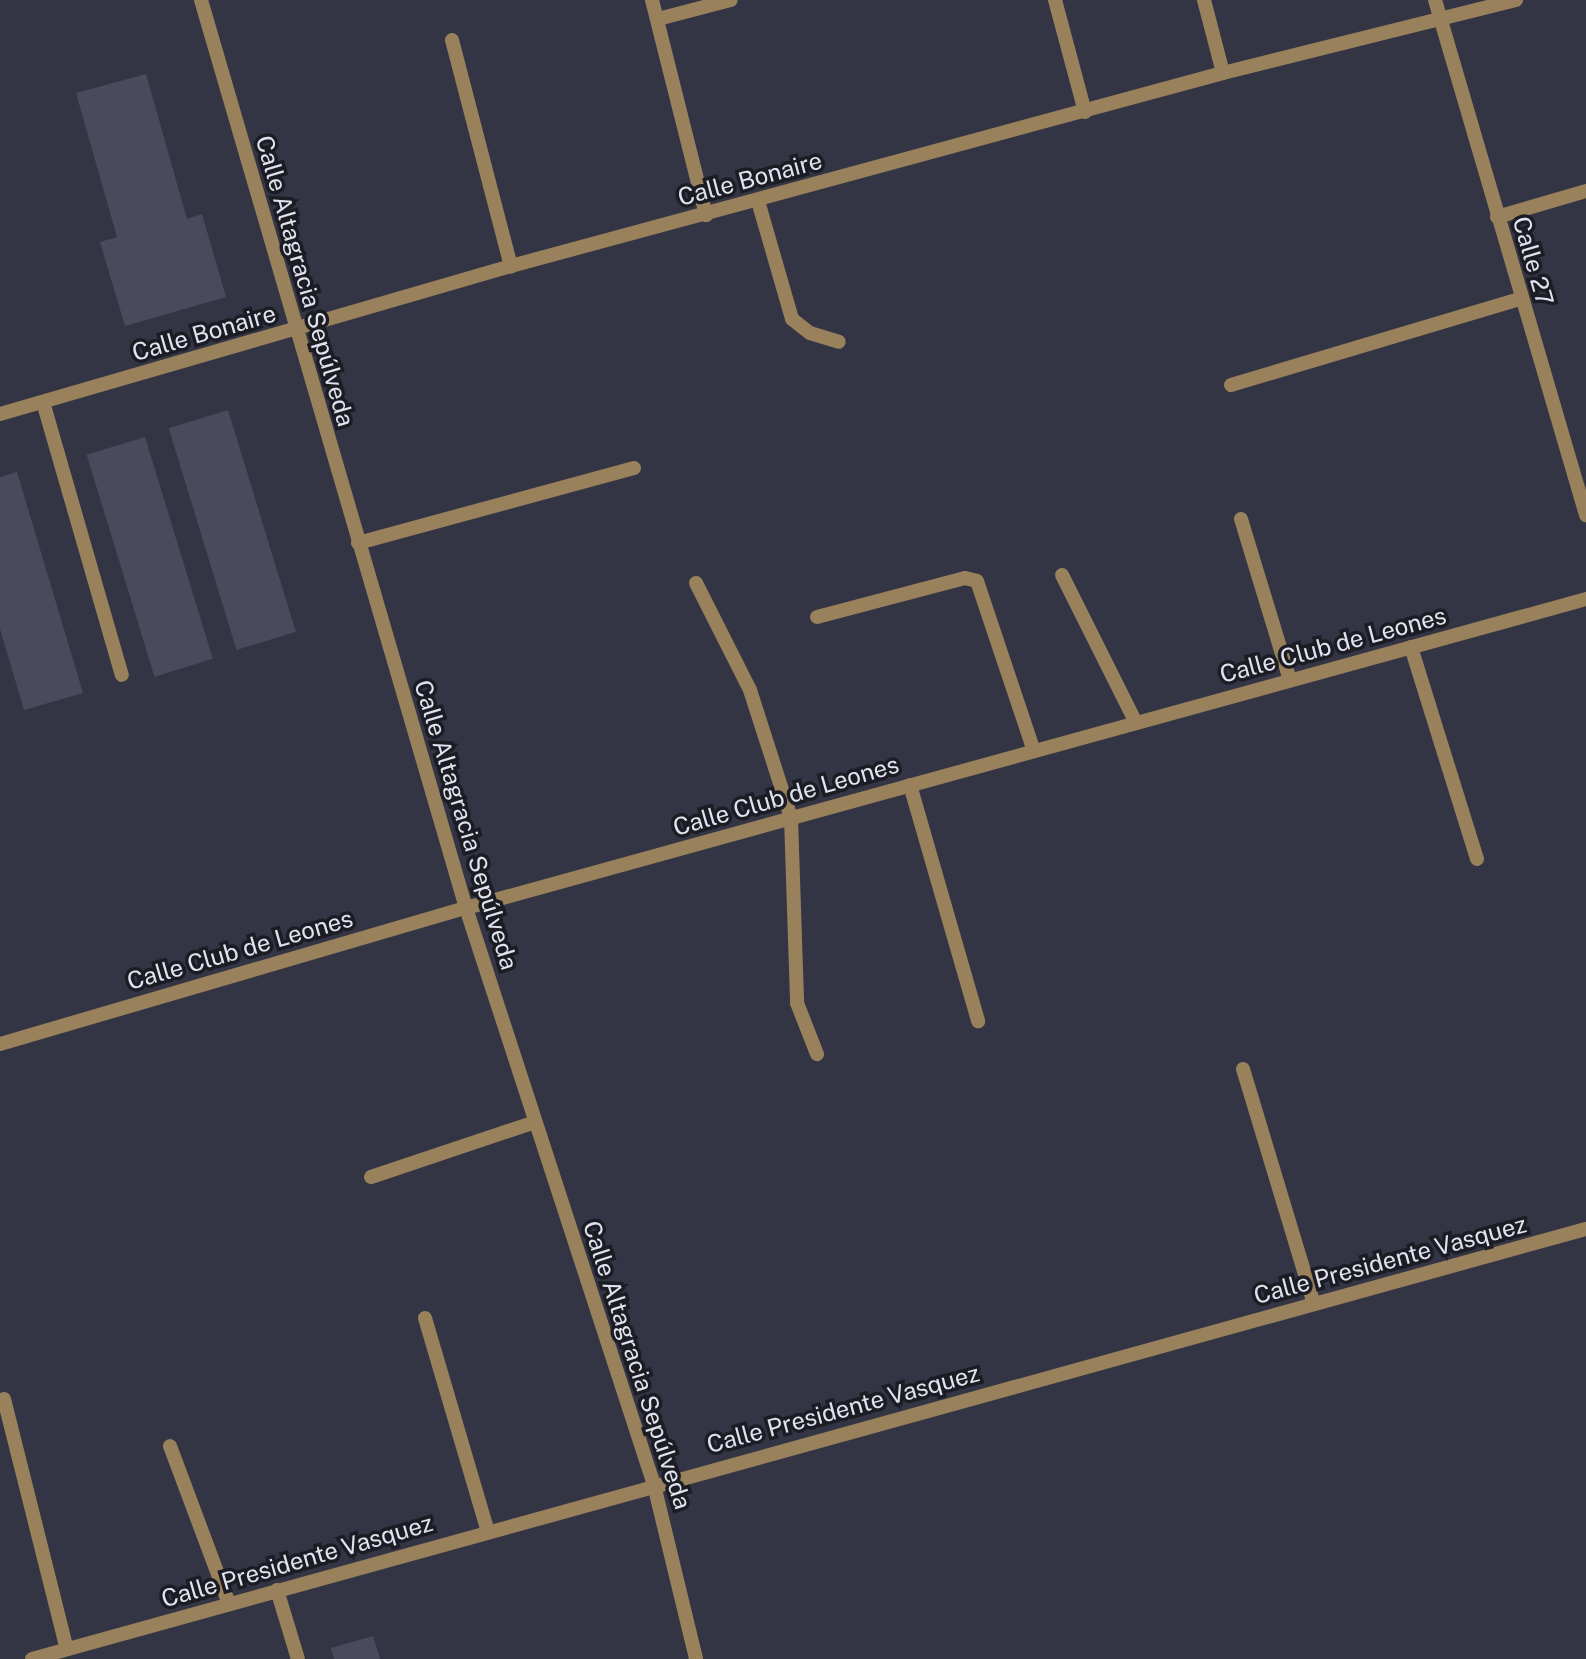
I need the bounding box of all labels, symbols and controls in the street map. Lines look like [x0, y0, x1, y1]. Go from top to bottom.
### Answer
street label: Calle Altagracia Sepúlveda [250, 132, 360, 430]
street label: Calle Bonaire [675, 146, 825, 212]
street label: Calle 27 [1507, 213, 1559, 309]
street label: Calle Bonaire [129, 299, 279, 367]
street label: Calle Club de Leones [1216, 601, 1450, 689]
street label: Calle Altagracia Sepúlveda [408, 677, 524, 973]
street label: Calle Club de Leones [670, 750, 902, 842]
street label: Calle Club de Leones [124, 904, 356, 996]
street label: Calle Presidente Vasquez [1250, 1210, 1530, 1310]
street label: Calle Altagracia Sepúlveda [577, 1217, 697, 1513]
street label: Calle Presidente Vasquez [703, 1359, 983, 1459]
street label: Calle Presidente Vasquez [158, 1508, 436, 1614]

